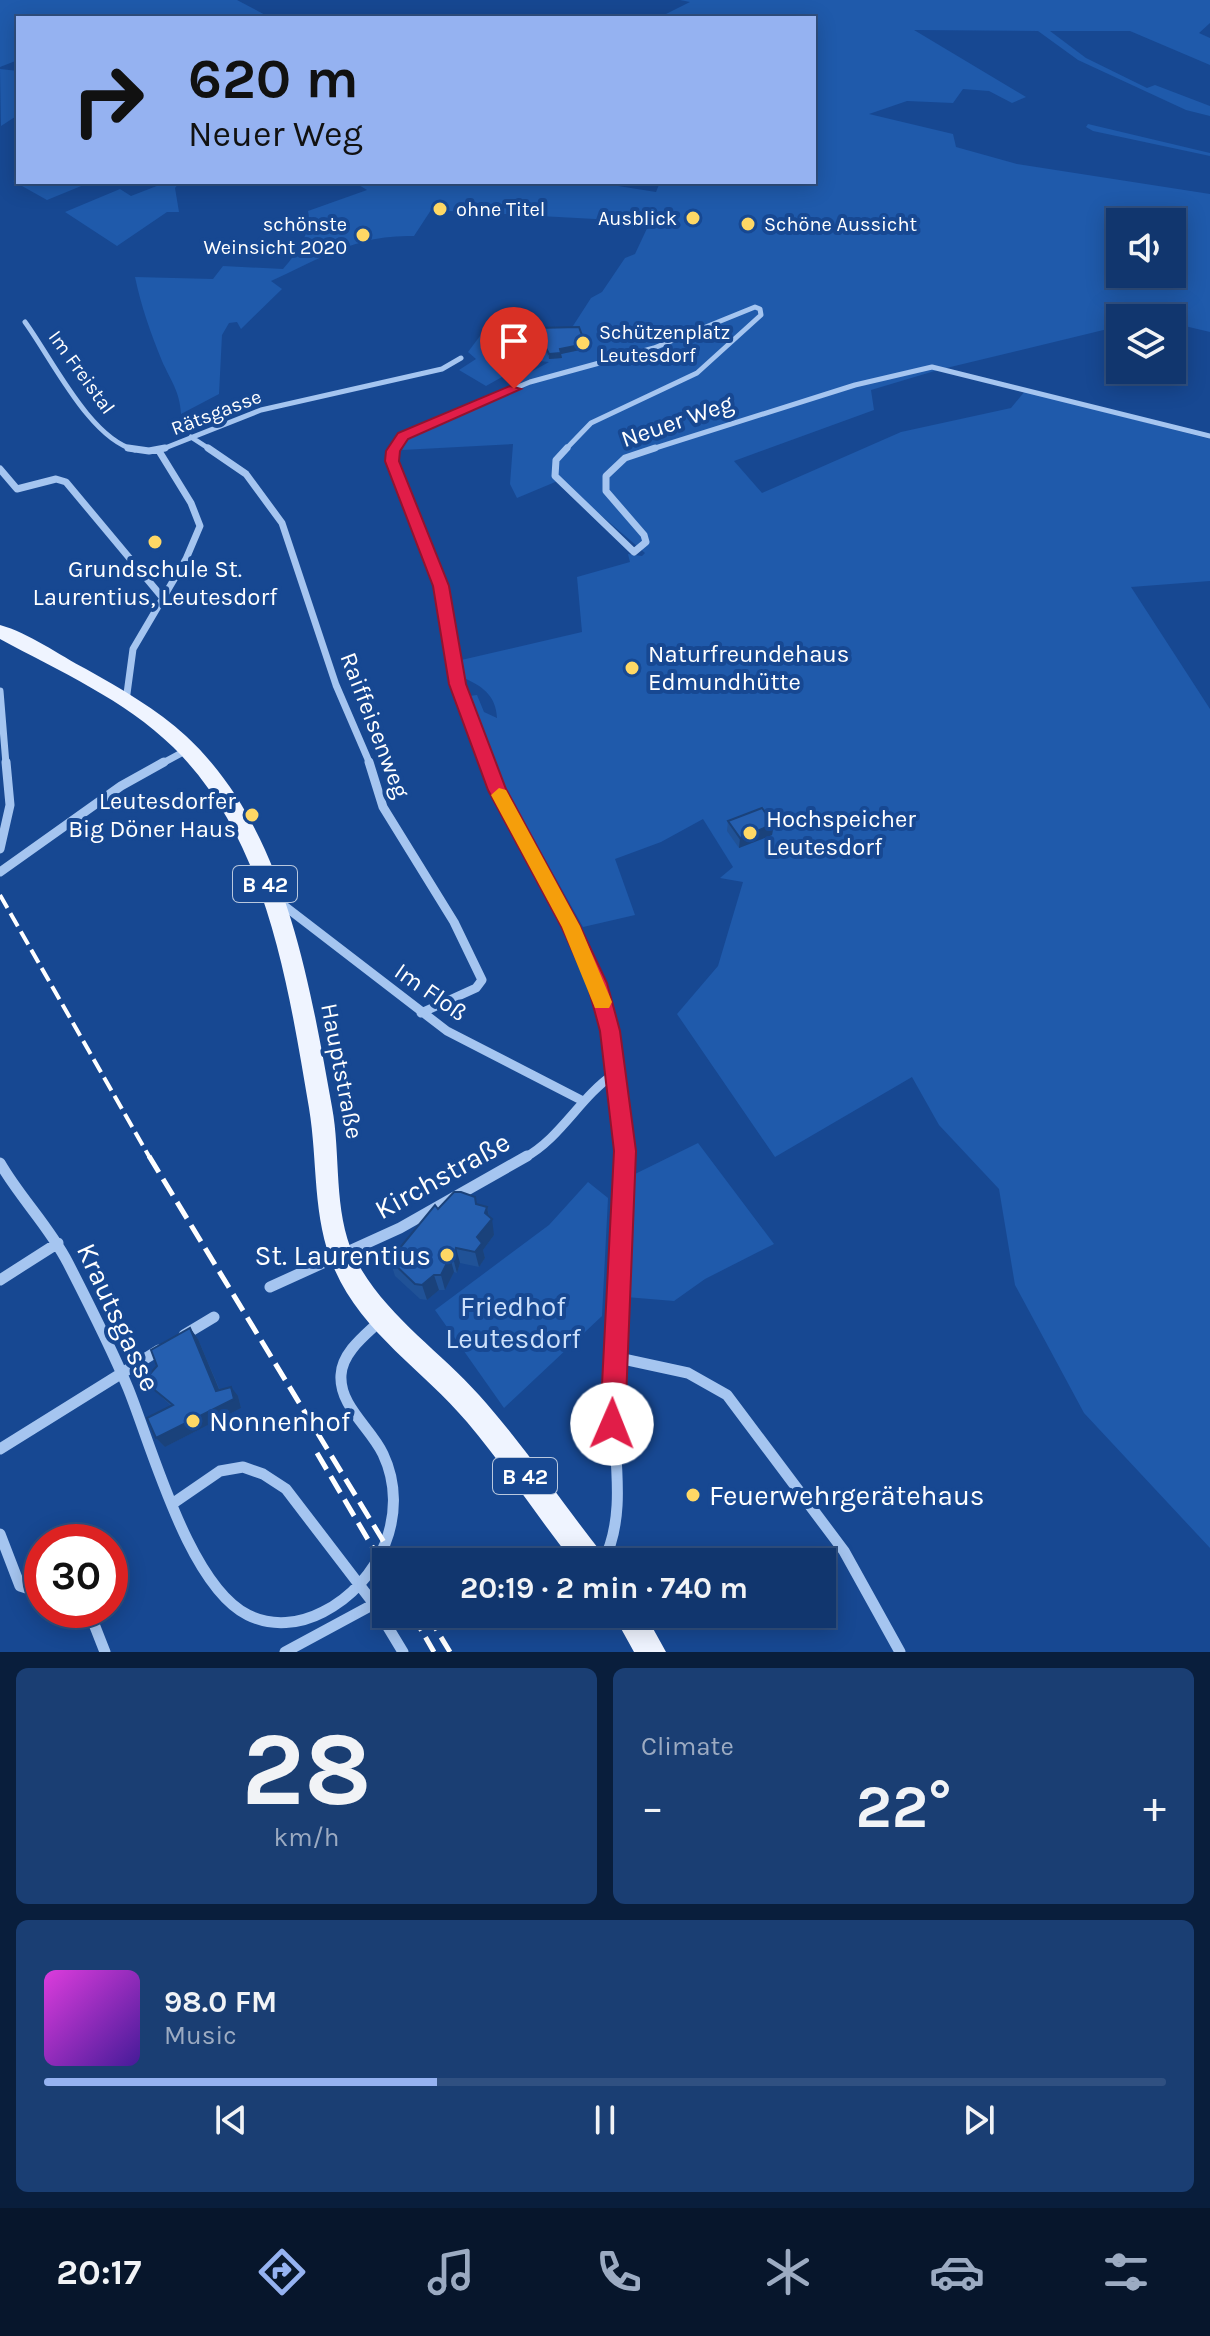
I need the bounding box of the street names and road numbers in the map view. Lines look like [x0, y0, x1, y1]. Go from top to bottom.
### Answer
street label: Im Freistal [44, 326, 120, 419]
street label: Rätsgasse [168, 385, 265, 440]
street label: Neuer Weg [617, 389, 737, 453]
street label: Raiffeisenweg [334, 648, 416, 802]
road number: B 42 [233, 866, 297, 902]
street label: Im Floß [389, 957, 473, 1027]
street label: Hauptstraße [315, 1001, 369, 1141]
street label: Kirchstraße [369, 1125, 515, 1226]
street label: Krautsgasse [70, 1238, 167, 1397]
road number: B 42 [493, 1458, 557, 1494]

